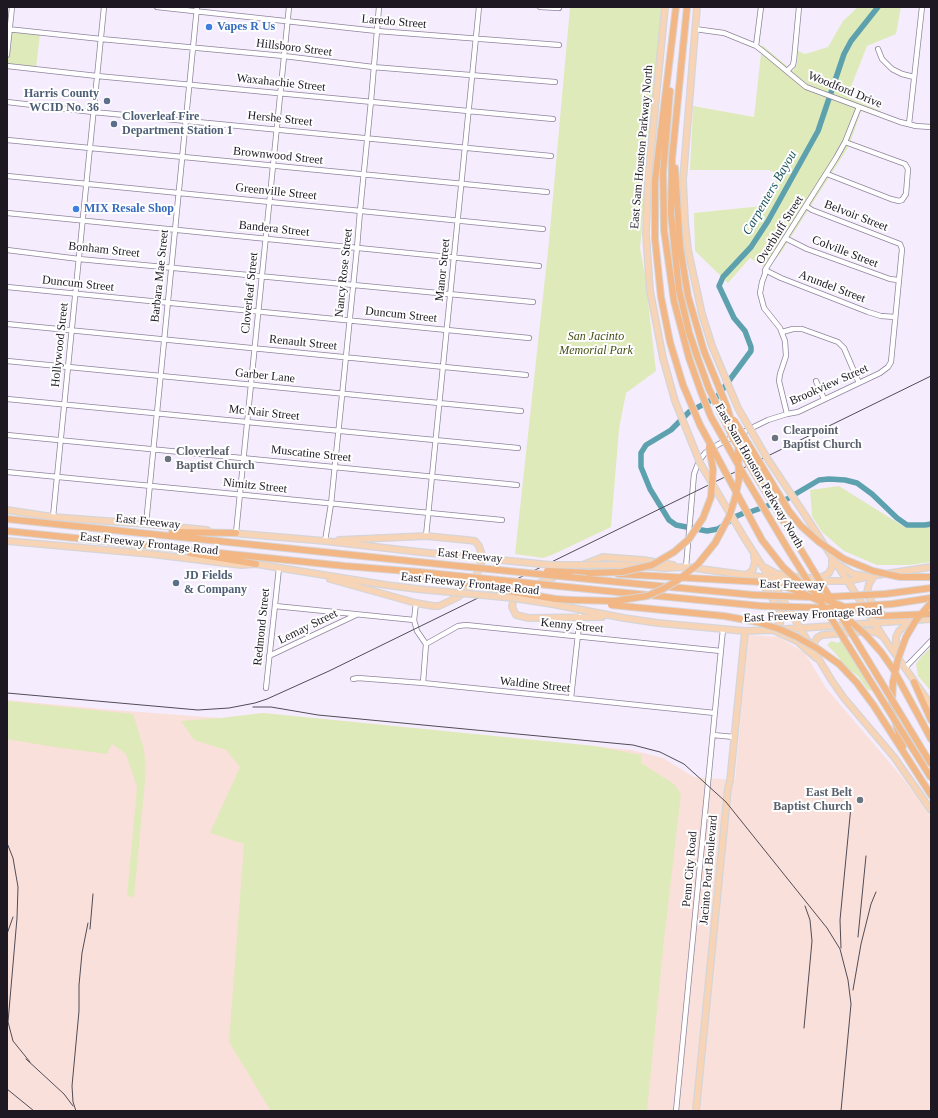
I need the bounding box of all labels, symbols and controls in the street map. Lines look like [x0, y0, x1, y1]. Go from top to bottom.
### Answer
street label: Laredo Street [361, 12, 427, 32]
place label: Vapes R Us [217, 20, 275, 34]
marker: Vapes R Us [204, 22, 214, 32]
street label: Hillsboro Street [255, 36, 333, 60]
street label: East Sam Houston Parkway North [628, 64, 656, 230]
street label: Woodford Drive [806, 69, 884, 111]
street label: Waxahachie Street [236, 71, 326, 95]
place label: Harris County WCID No. 36 [24, 87, 99, 115]
marker: Harris County WCID No. 36 [102, 96, 112, 106]
street label: Hershe Street [247, 108, 313, 130]
place label: Cloverleaf Fire Department Station 1 [122, 110, 233, 138]
marker: Cloverleaf Fire Department Station 1 [109, 119, 119, 129]
street label: Brownwood Street [232, 144, 324, 168]
water label: Carpenters Bayou [740, 148, 800, 238]
street label: Greenville Street [235, 181, 317, 203]
street label: Overbluff Street [753, 193, 807, 267]
street label: Belvoir Street [822, 197, 890, 235]
place label: MIX Resale Shop [84, 202, 174, 216]
marker: MIX Resale Shop [71, 204, 81, 214]
street label: Bandera Street [238, 218, 310, 240]
street label: Nancy Rose Street [332, 228, 356, 318]
street label: Barbara Mae Street [148, 229, 172, 323]
street label: Colville Street [810, 233, 880, 271]
street label: Manor Street [433, 238, 453, 302]
street label: Bonham Street [68, 239, 140, 261]
street label: Cloverleaf Street [239, 252, 261, 334]
street label: Arundel Street [797, 268, 867, 306]
street label: Duncum Street [41, 273, 115, 295]
street label: Hollywood Street [48, 302, 72, 388]
street label: Duncum Street [364, 304, 438, 326]
park label: San Jacinto Memorial Park [559, 330, 633, 358]
street label: Renault Street [268, 332, 338, 354]
street label: Brookview Street [788, 361, 870, 409]
street label: Garber Lane [234, 366, 296, 386]
street label: East Sam Houston Parkway North [712, 401, 806, 551]
street label: Mc Nair Street [228, 402, 300, 424]
place label: Clearpoint Baptist Church [783, 424, 862, 452]
marker: Clearpoint Baptist Church [770, 433, 780, 443]
street label: Muscatine Street [270, 443, 352, 465]
place label: Cloverleaf Baptist Church [176, 445, 255, 473]
marker: Cloverleaf Baptist Church [163, 454, 173, 464]
street label: Nimitz Street [222, 475, 288, 497]
street label: East Freeway [115, 511, 181, 533]
street label: East Freeway Frontage Road [79, 530, 219, 558]
street label: East Freeway [437, 545, 503, 567]
place label: JD Fields & Company [184, 569, 247, 597]
street label: East Freeway Frontage Road [400, 570, 540, 598]
street label: East Freeway [759, 577, 825, 593]
marker: JD Fields & Company [171, 578, 181, 588]
street label: Redmond Street [251, 588, 273, 666]
street label: East Freeway Frontage Road [743, 604, 883, 626]
street label: Lemay Street [276, 606, 340, 648]
street label: Kenny Street [540, 616, 604, 636]
street label: Waldine Street [499, 674, 571, 696]
place label: East Belt Baptist Church [773, 786, 852, 814]
marker: East Belt Baptist Church [855, 795, 865, 805]
street label: Jacinto Port Boulevard [697, 815, 721, 925]
street label: Penn City Road [680, 831, 700, 907]

